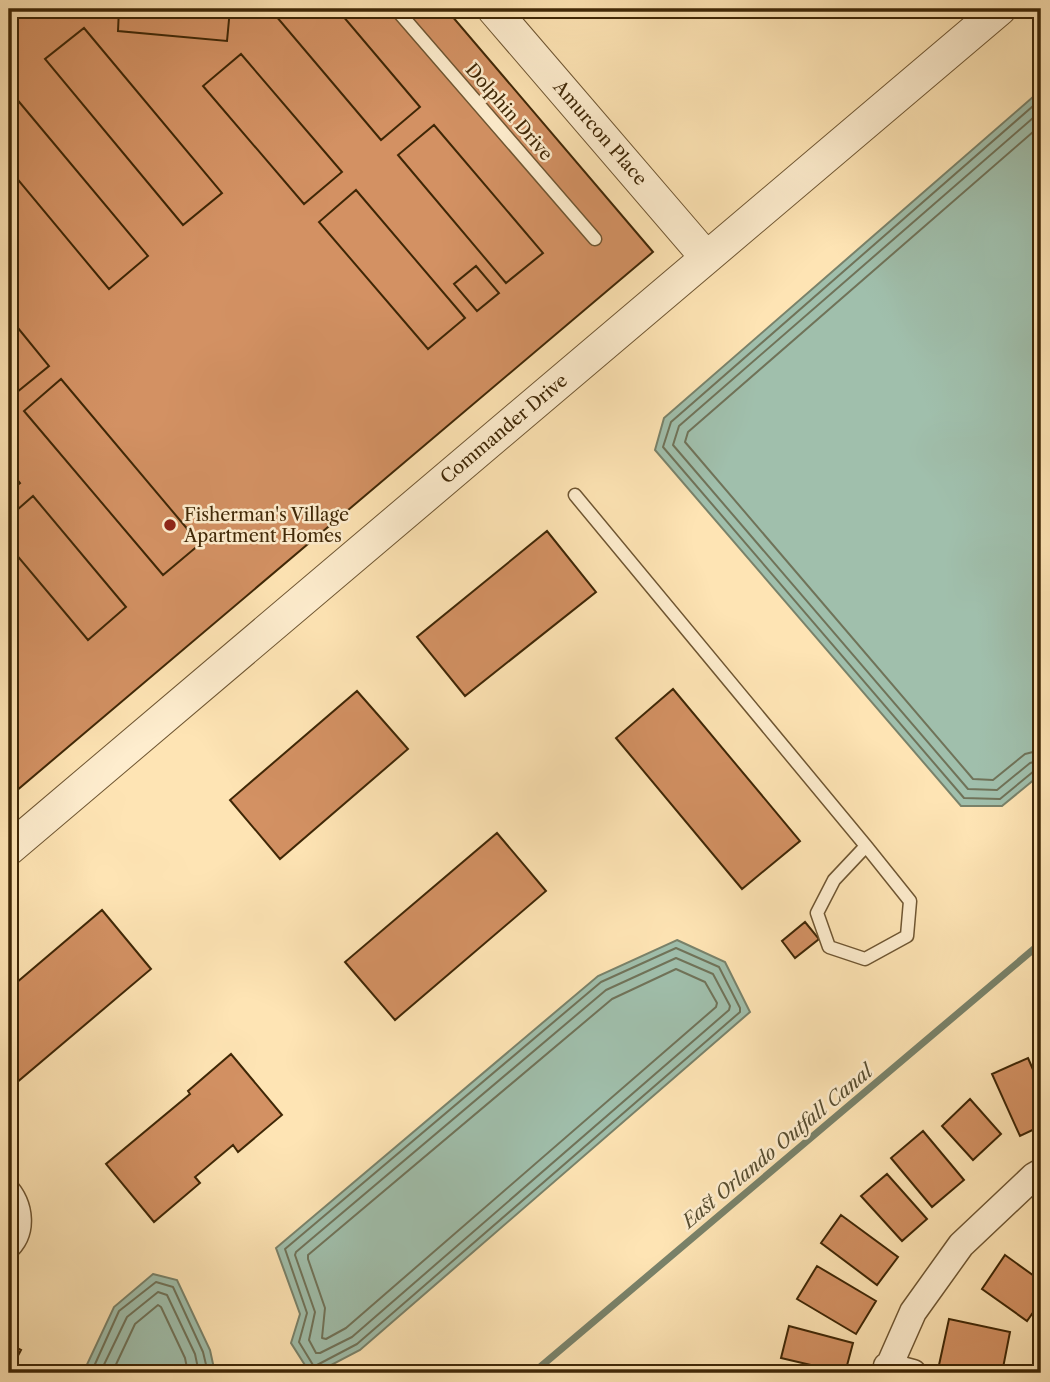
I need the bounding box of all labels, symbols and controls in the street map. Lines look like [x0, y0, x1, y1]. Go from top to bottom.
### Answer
street label: Dolphin Drive [461, 59, 557, 165]
street label: Amurcon Place [548, 75, 651, 190]
street label: Commander Drive [436, 369, 572, 489]
place label: Fisherman's Village Apartment Homes [183, 504, 349, 547]
marker: Fisherman's Village Apartment Homes [162, 517, 178, 533]
water label: East Orlando Outfall Canal [676, 1059, 879, 1234]

